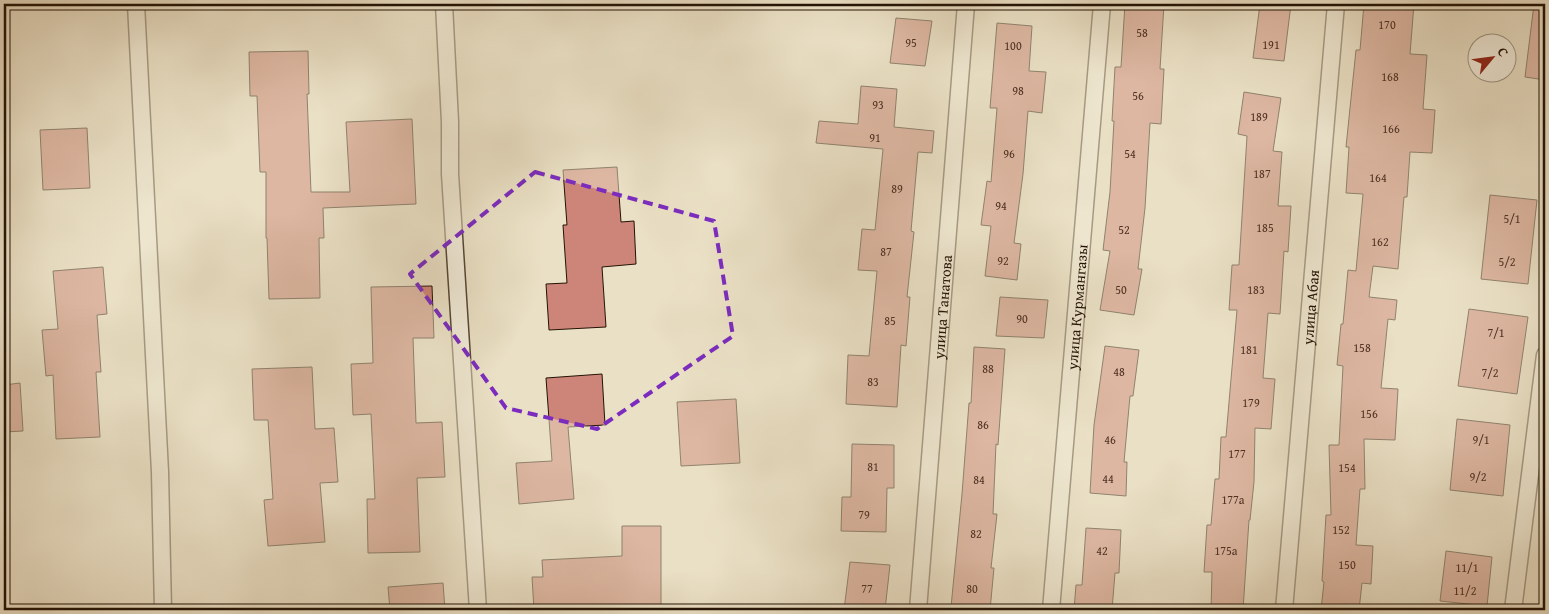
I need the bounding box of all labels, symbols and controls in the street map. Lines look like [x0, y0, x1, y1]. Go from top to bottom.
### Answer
house number: 170 [1378, 16, 1396, 33]
house number: 58 [1136, 24, 1148, 41]
north arrow [1466, 32, 1516, 82]
house number: 95 [905, 34, 917, 51]
house number: 191 [1262, 36, 1280, 53]
house number: 100 [1004, 37, 1022, 54]
text: С [1493, 43, 1514, 60]
house number: 168 [1381, 68, 1399, 85]
house number: 98 [1012, 82, 1024, 99]
house number: 56 [1132, 87, 1144, 104]
house number: 93 [872, 96, 884, 113]
house number: 189 [1250, 108, 1268, 125]
house number: 166 [1382, 120, 1400, 137]
house number: 91 [869, 129, 881, 146]
house number: 96 [1003, 145, 1015, 162]
house number: 54 [1124, 145, 1136, 162]
house number: 187 [1253, 165, 1271, 182]
house number: 164 [1369, 169, 1387, 186]
house number: 89 [891, 180, 903, 197]
house number: 94 [995, 197, 1007, 214]
house number: 5/1 [1503, 210, 1521, 227]
house number: 185 [1256, 219, 1274, 236]
house number: 52 [1118, 221, 1130, 238]
house number: 162 [1371, 233, 1389, 250]
house number: 87 [880, 243, 892, 260]
street label: улица Курмангазы [1061, 243, 1092, 372]
house number: 92 [997, 252, 1009, 269]
street label: улица Танатова [927, 253, 957, 361]
house number: 5/2 [1498, 253, 1516, 270]
street label: улица Абая [1296, 268, 1324, 347]
house number: 50 [1115, 281, 1127, 298]
house number: 183 [1247, 281, 1265, 298]
house number: 90 [1016, 310, 1028, 327]
house number: 85 [884, 312, 896, 329]
house number: 7/1 [1487, 324, 1505, 341]
house number: 158 [1353, 339, 1371, 356]
house number: 181 [1240, 341, 1258, 358]
house number: 88 [982, 360, 994, 377]
house number: 48 [1113, 363, 1125, 380]
house number: 7/2 [1481, 364, 1499, 381]
house number: 83 [867, 373, 879, 390]
house number: 179 [1242, 394, 1260, 411]
house number: 156 [1360, 405, 1378, 422]
house number: 86 [977, 416, 989, 433]
house number: 46 [1104, 431, 1116, 448]
house number: 9/1 [1472, 431, 1490, 448]
house number: 177 [1228, 445, 1246, 462]
house number: 81 [867, 458, 879, 475]
house number: 154 [1338, 459, 1356, 476]
house number: 9/2 [1469, 468, 1487, 485]
house number: 44 [1102, 470, 1114, 487]
house number: 84 [973, 471, 985, 488]
house number: 177а [1221, 491, 1245, 508]
house number: 79 [858, 506, 870, 523]
house number: 152 [1332, 521, 1350, 538]
house number: 82 [970, 525, 982, 542]
house number: 42 [1096, 542, 1108, 559]
house number: 175а [1214, 542, 1238, 559]
house number: 150 [1338, 556, 1356, 573]
house number: 11/1 [1456, 559, 1479, 576]
house number: 77 [861, 580, 873, 597]
house number: 80 [966, 580, 978, 597]
house number: 11/2 [1454, 582, 1477, 599]

